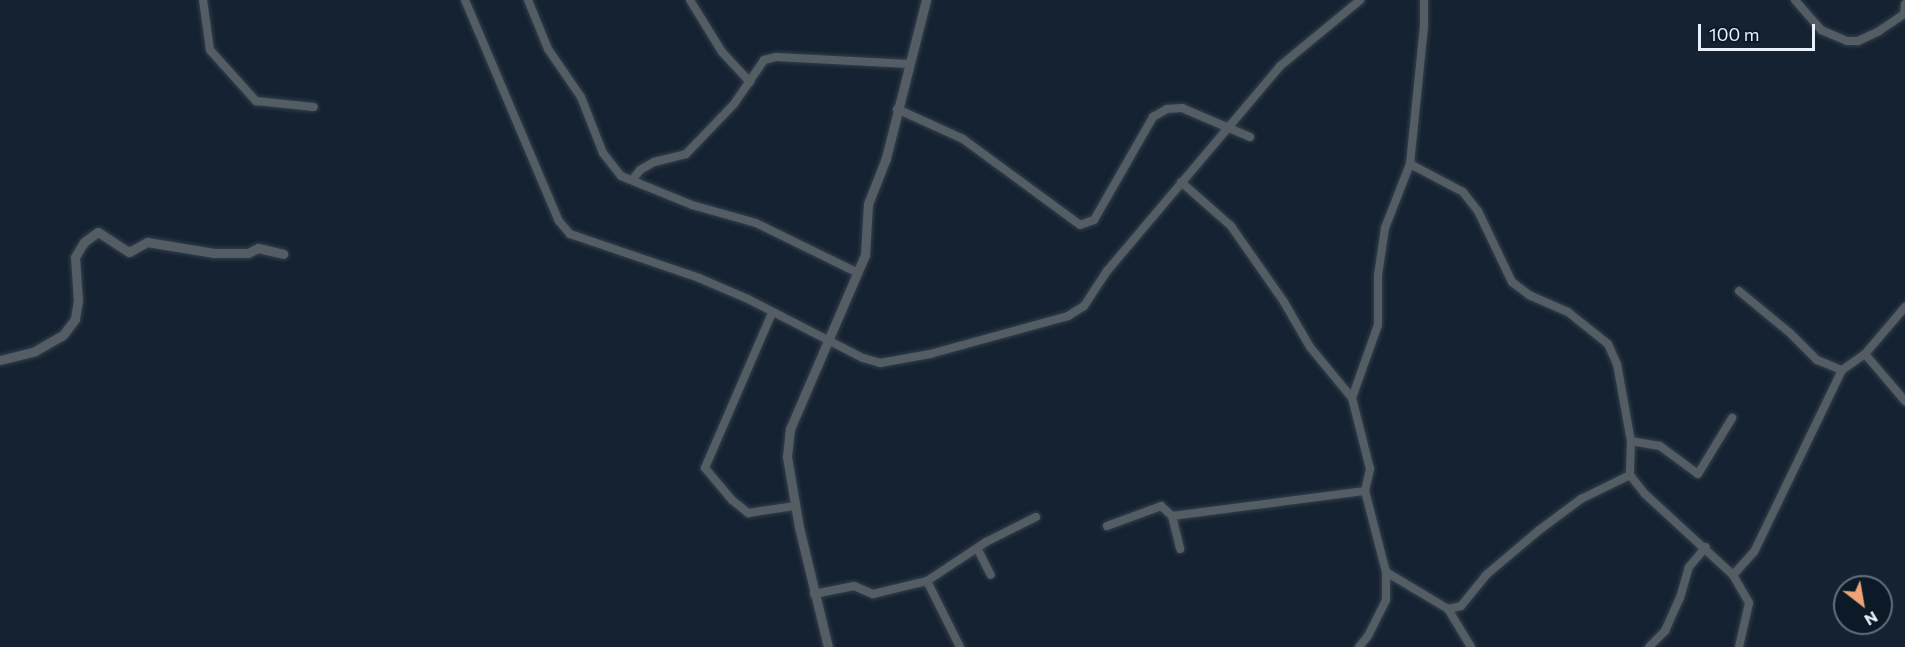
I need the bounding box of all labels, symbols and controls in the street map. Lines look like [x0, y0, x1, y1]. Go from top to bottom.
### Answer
scale bar [1701, 12, 1818, 50]
text: 100 m [1709, 23, 1759, 45]
north arrow [1833, 575, 1893, 635]
text: N [1861, 608, 1882, 630]

